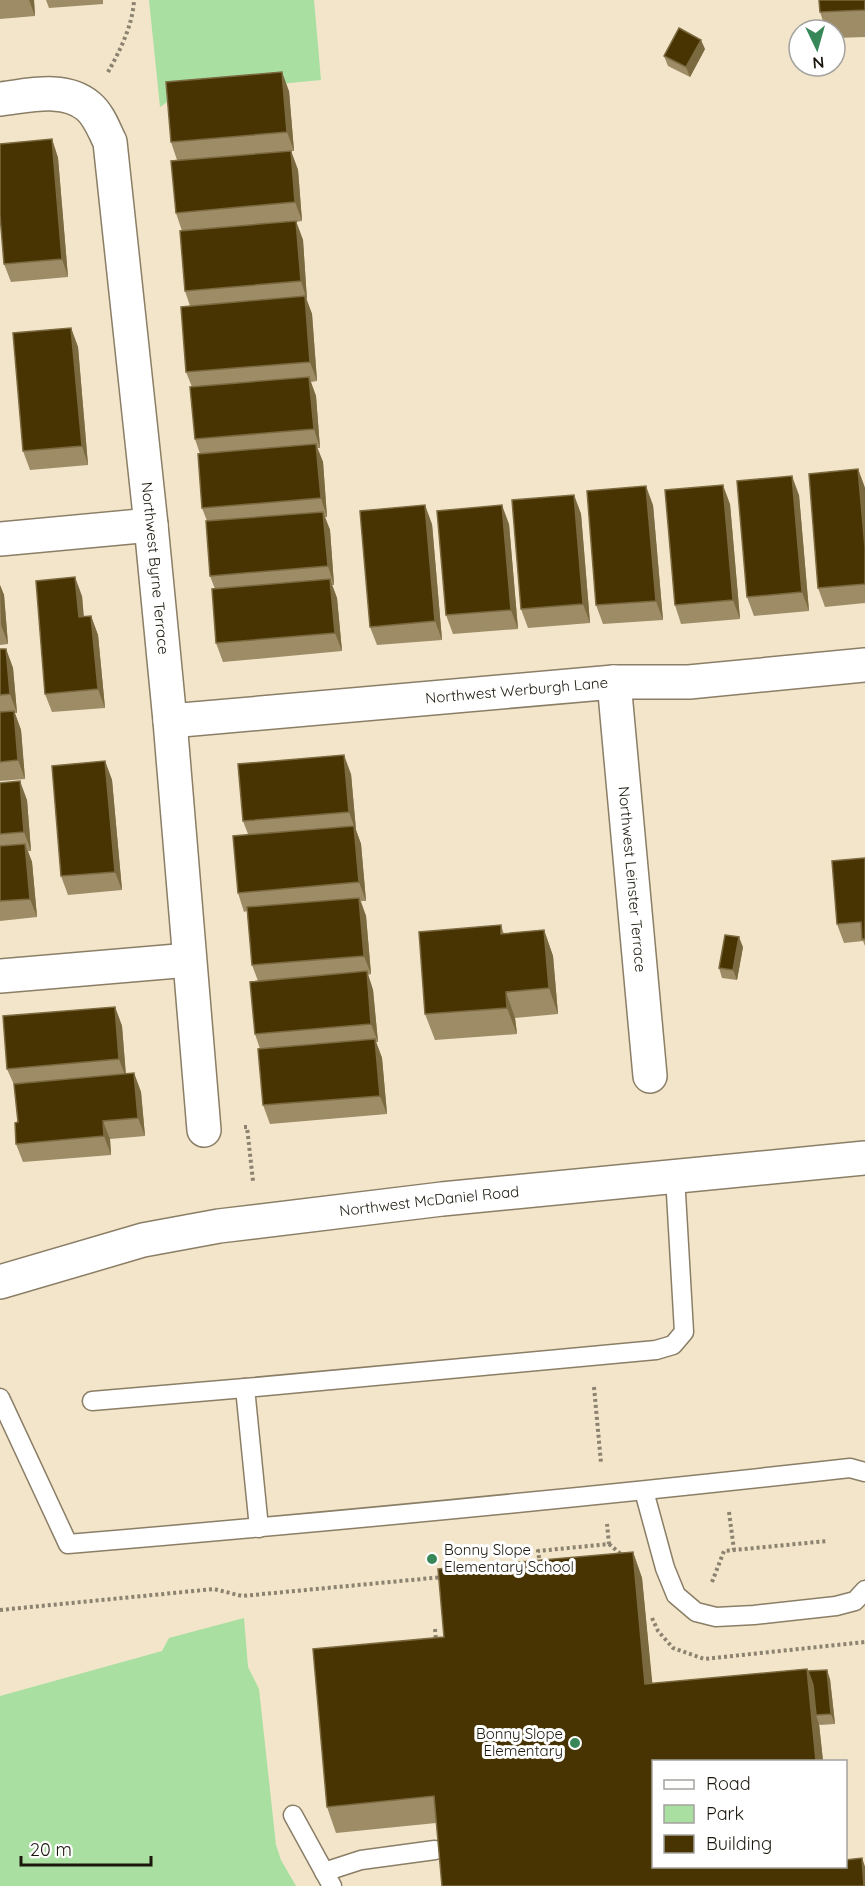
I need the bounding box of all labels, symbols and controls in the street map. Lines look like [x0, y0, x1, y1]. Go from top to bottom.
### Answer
north arrow [787, 18, 847, 78]
text: N [812, 52, 825, 73]
street label: Northwest Byrne Terrace [137, 481, 173, 655]
street label: Northwest Werburgh Lane [424, 673, 609, 708]
street label: Northwest Leinster Terrace [615, 785, 650, 973]
street label: Northwest McDaniel Road [338, 1182, 520, 1220]
place label: Bonny Slope Elementary School [444, 1540, 574, 1576]
marker: Bonny Slope Elementary School [425, 1552, 439, 1566]
place label: Bonny Slope Elementary [476, 1724, 563, 1760]
marker: Bonny Slope Elementary [568, 1736, 582, 1750]
legend [652, 1760, 847, 1868]
text: Road [706, 1772, 751, 1795]
text: Park [706, 1802, 744, 1825]
scale bar [21, 1829, 152, 1867]
text: Building [706, 1832, 772, 1855]
text: 20 m [30, 1838, 72, 1861]

